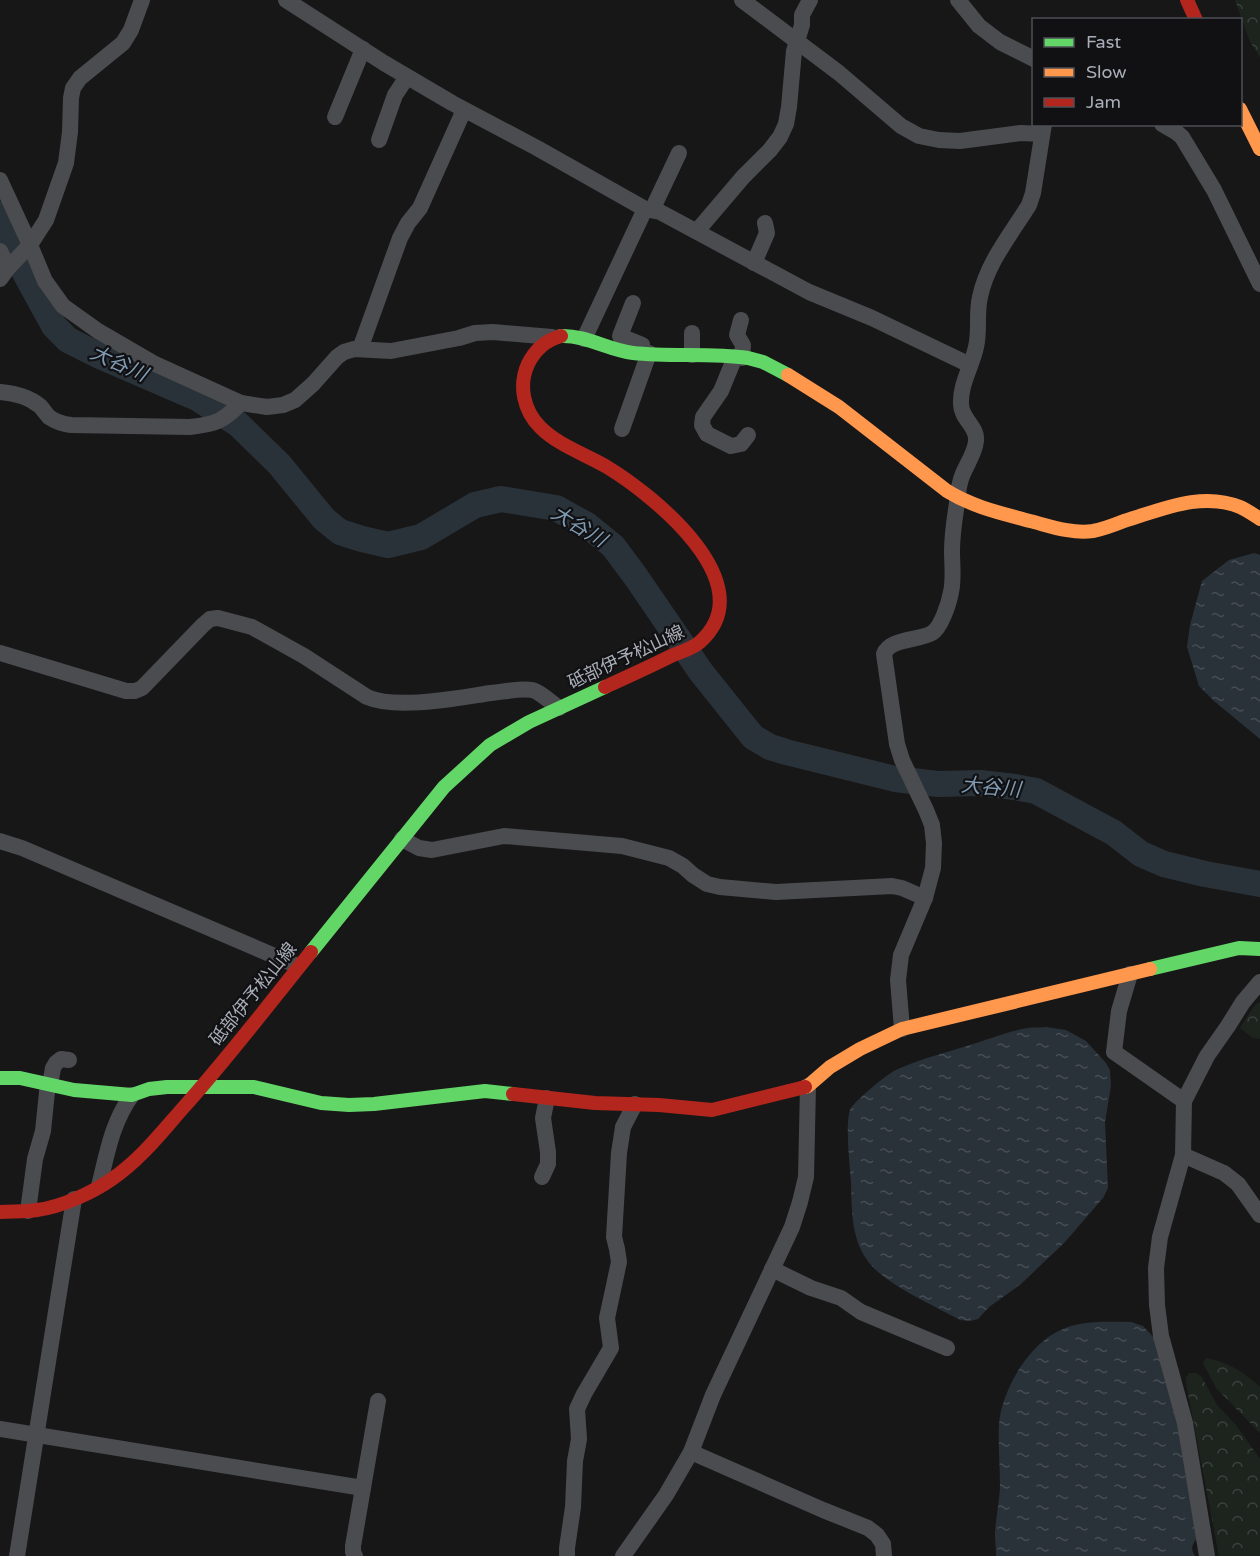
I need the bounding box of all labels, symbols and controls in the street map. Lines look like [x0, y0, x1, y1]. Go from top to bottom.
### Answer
legend [1032, 18, 1242, 126]
text: Fast [1086, 31, 1121, 53]
text: Slow [1086, 61, 1127, 83]
text: Jam [1086, 91, 1121, 113]
water label: 大谷川 [86, 341, 153, 388]
water label: 大谷川 [547, 501, 612, 554]
street label: 砥部伊予松山線 [564, 620, 688, 694]
water label: 大谷川 [960, 773, 1024, 803]
street label: 砥部伊予松山線 [205, 938, 301, 1050]

